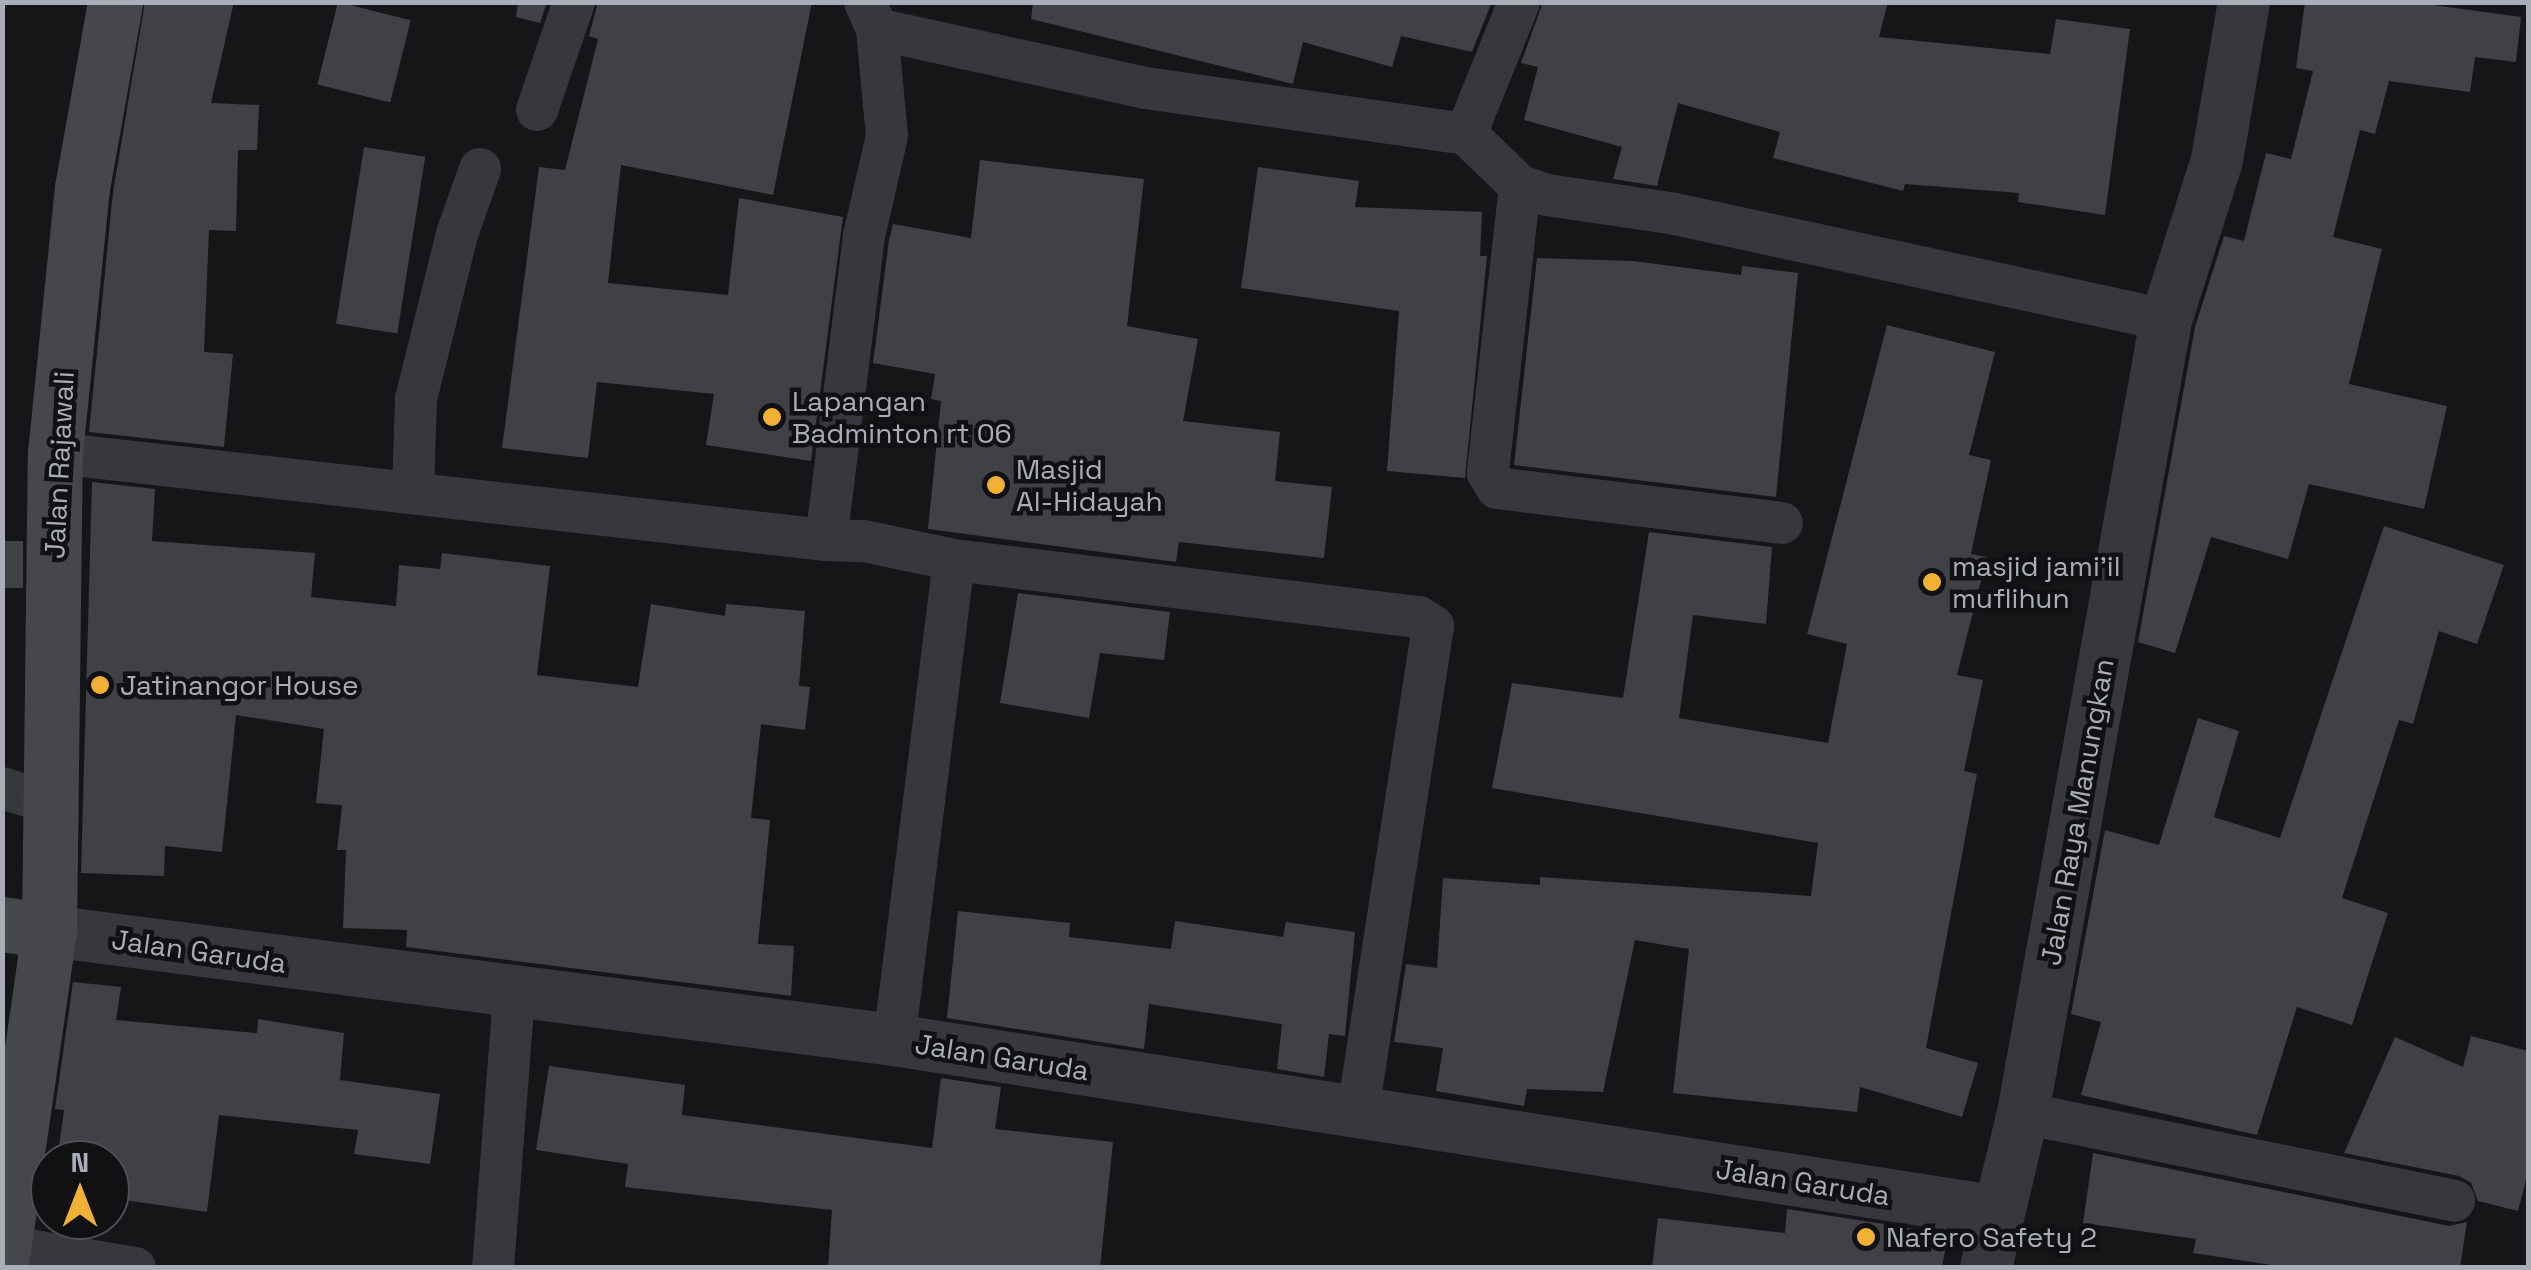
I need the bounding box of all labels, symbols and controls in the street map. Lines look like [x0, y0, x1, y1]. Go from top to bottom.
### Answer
street label: Jalan Rajawali [37, 370, 81, 560]
place label: Lapangan Badminton rt 06 [792, 384, 1012, 450]
marker: Lapangan Badminton rt 06 [761, 406, 783, 428]
place label: Masjid Al-Hidayah [1016, 452, 1163, 518]
marker: Masjid Al-Hidayah [985, 474, 1007, 496]
place label: masjid jami'il muflihun [1952, 549, 2121, 615]
marker: masjid jami'il muflihun [1921, 571, 1943, 593]
street label: Jalan Raya Manungkan [2033, 656, 2121, 968]
place label: Jatinangor House [120, 668, 358, 702]
marker: Jatinangor House [89, 674, 111, 696]
street label: Jalan Garuda [110, 922, 288, 980]
street label: Jalan Garuda [913, 1027, 1091, 1087]
north arrow [30, 1140, 130, 1240]
text: N [71, 1144, 89, 1180]
street label: Jalan Garuda [1714, 1152, 1892, 1212]
place label: Nafero Safety 2 [1886, 1220, 2097, 1254]
marker: Nafero Safety 2 [1855, 1226, 1877, 1248]

